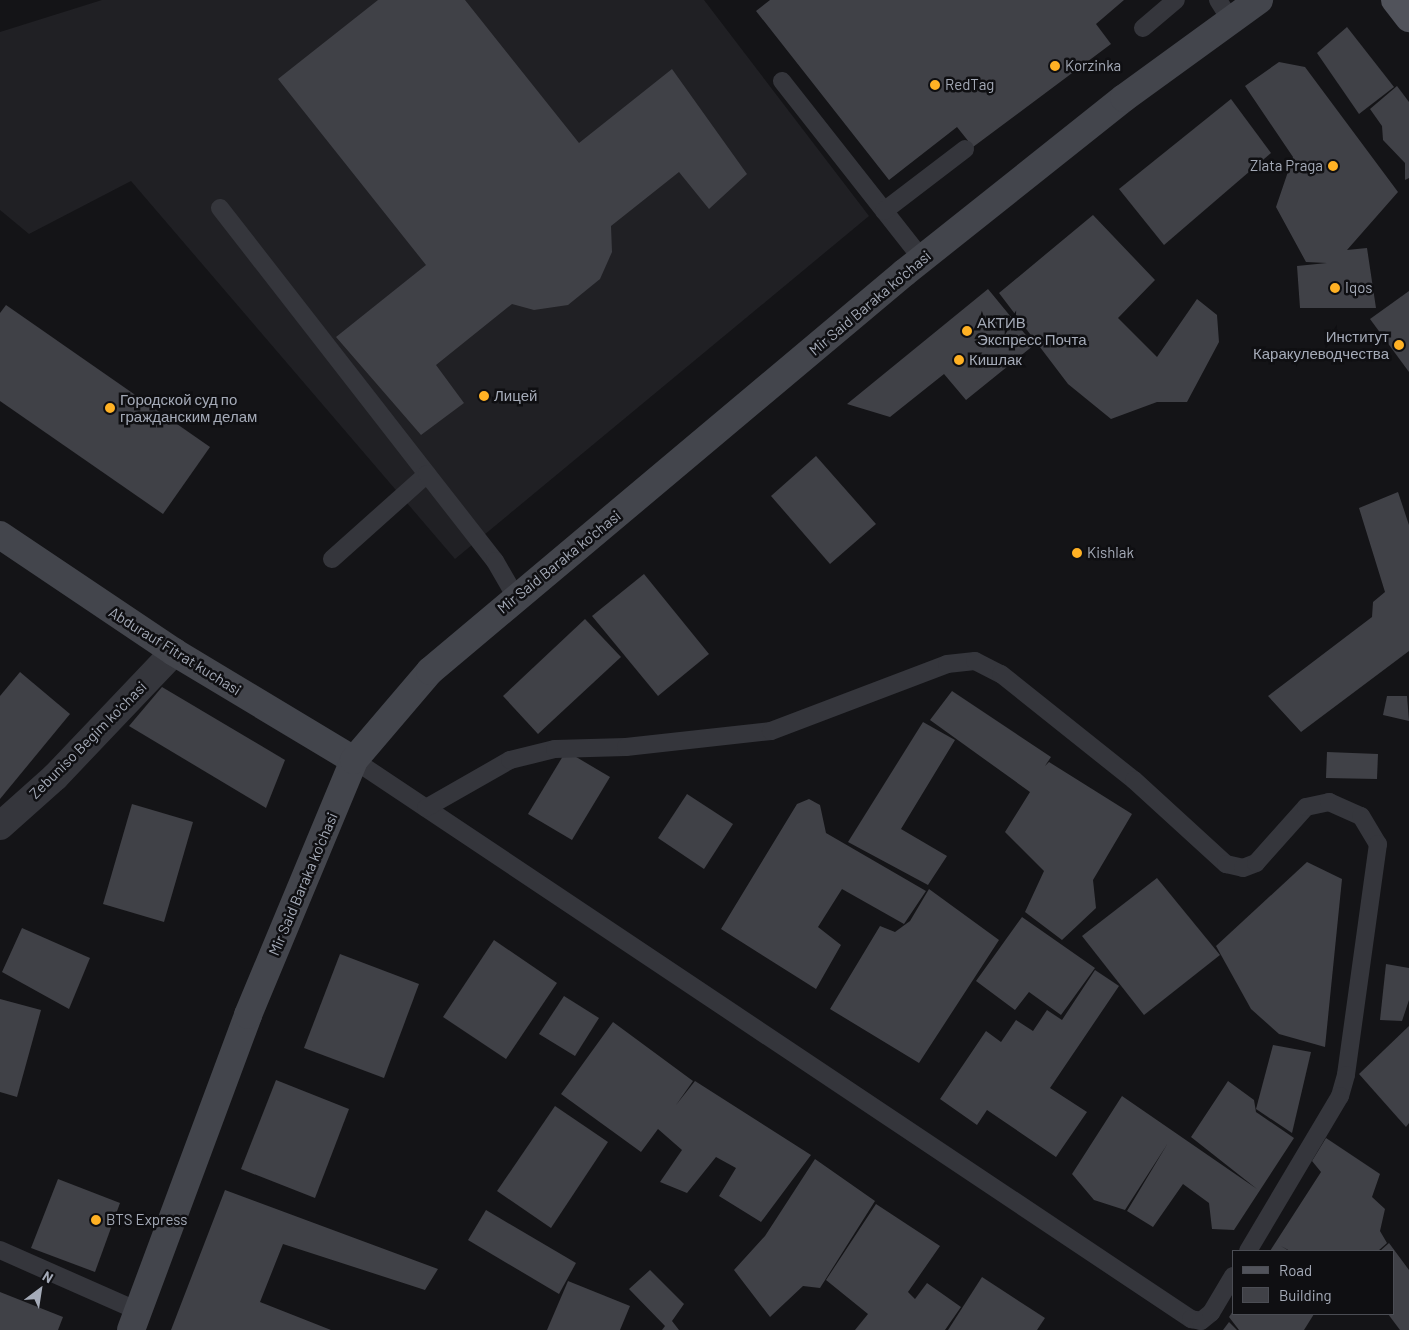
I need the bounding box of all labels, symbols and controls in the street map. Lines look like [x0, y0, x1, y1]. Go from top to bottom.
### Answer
place label: Korzinka [1065, 57, 1121, 75]
marker: Korzinka [1049, 60, 1061, 72]
place label: RedTag [945, 76, 994, 94]
marker: RedTag [929, 79, 941, 91]
place label: Zlata Praga [1250, 157, 1323, 175]
marker: Zlata Praga [1327, 160, 1339, 172]
street label: Mir Said Baraka ko'chasi [805, 247, 935, 359]
place label: Iqos [1345, 279, 1373, 297]
marker: Iqos [1329, 282, 1341, 294]
place label: АКТИВ Экспресс Почта [977, 313, 1086, 348]
marker: АКТИВ Экспресс Почта [961, 325, 973, 337]
place label: Институт Каракулеводчества [1253, 327, 1389, 362]
marker: Институт Каракулеводчества [1393, 339, 1405, 351]
place label: Кишлак [969, 351, 1022, 369]
marker: Кишлак [953, 354, 965, 366]
place label: Лицей [494, 387, 537, 405]
place label: Городской суд по гражданским делам [120, 390, 257, 425]
marker: Лицей [478, 390, 490, 402]
marker: Городской суд по гражданским делам [104, 402, 116, 414]
street label: Mir Said Baraka ko'chasi [494, 507, 624, 617]
place label: Kishlak [1087, 544, 1134, 562]
marker: Kishlak [1071, 547, 1083, 559]
street label: Abdurauf Fitrat kuchasi [106, 603, 244, 699]
street label: Zebuniso Begim ko'chasi [26, 678, 150, 802]
street label: Mir Said Baraka ko'chasi [265, 810, 341, 958]
place label: BTS Express [106, 1211, 188, 1229]
marker: BTS Express [90, 1214, 102, 1226]
legend [1232, 1250, 1394, 1315]
text: Road [1279, 1261, 1312, 1279]
north arrow [15, 1265, 65, 1315]
text: N [40, 1267, 56, 1286]
text: Building [1279, 1286, 1332, 1304]

